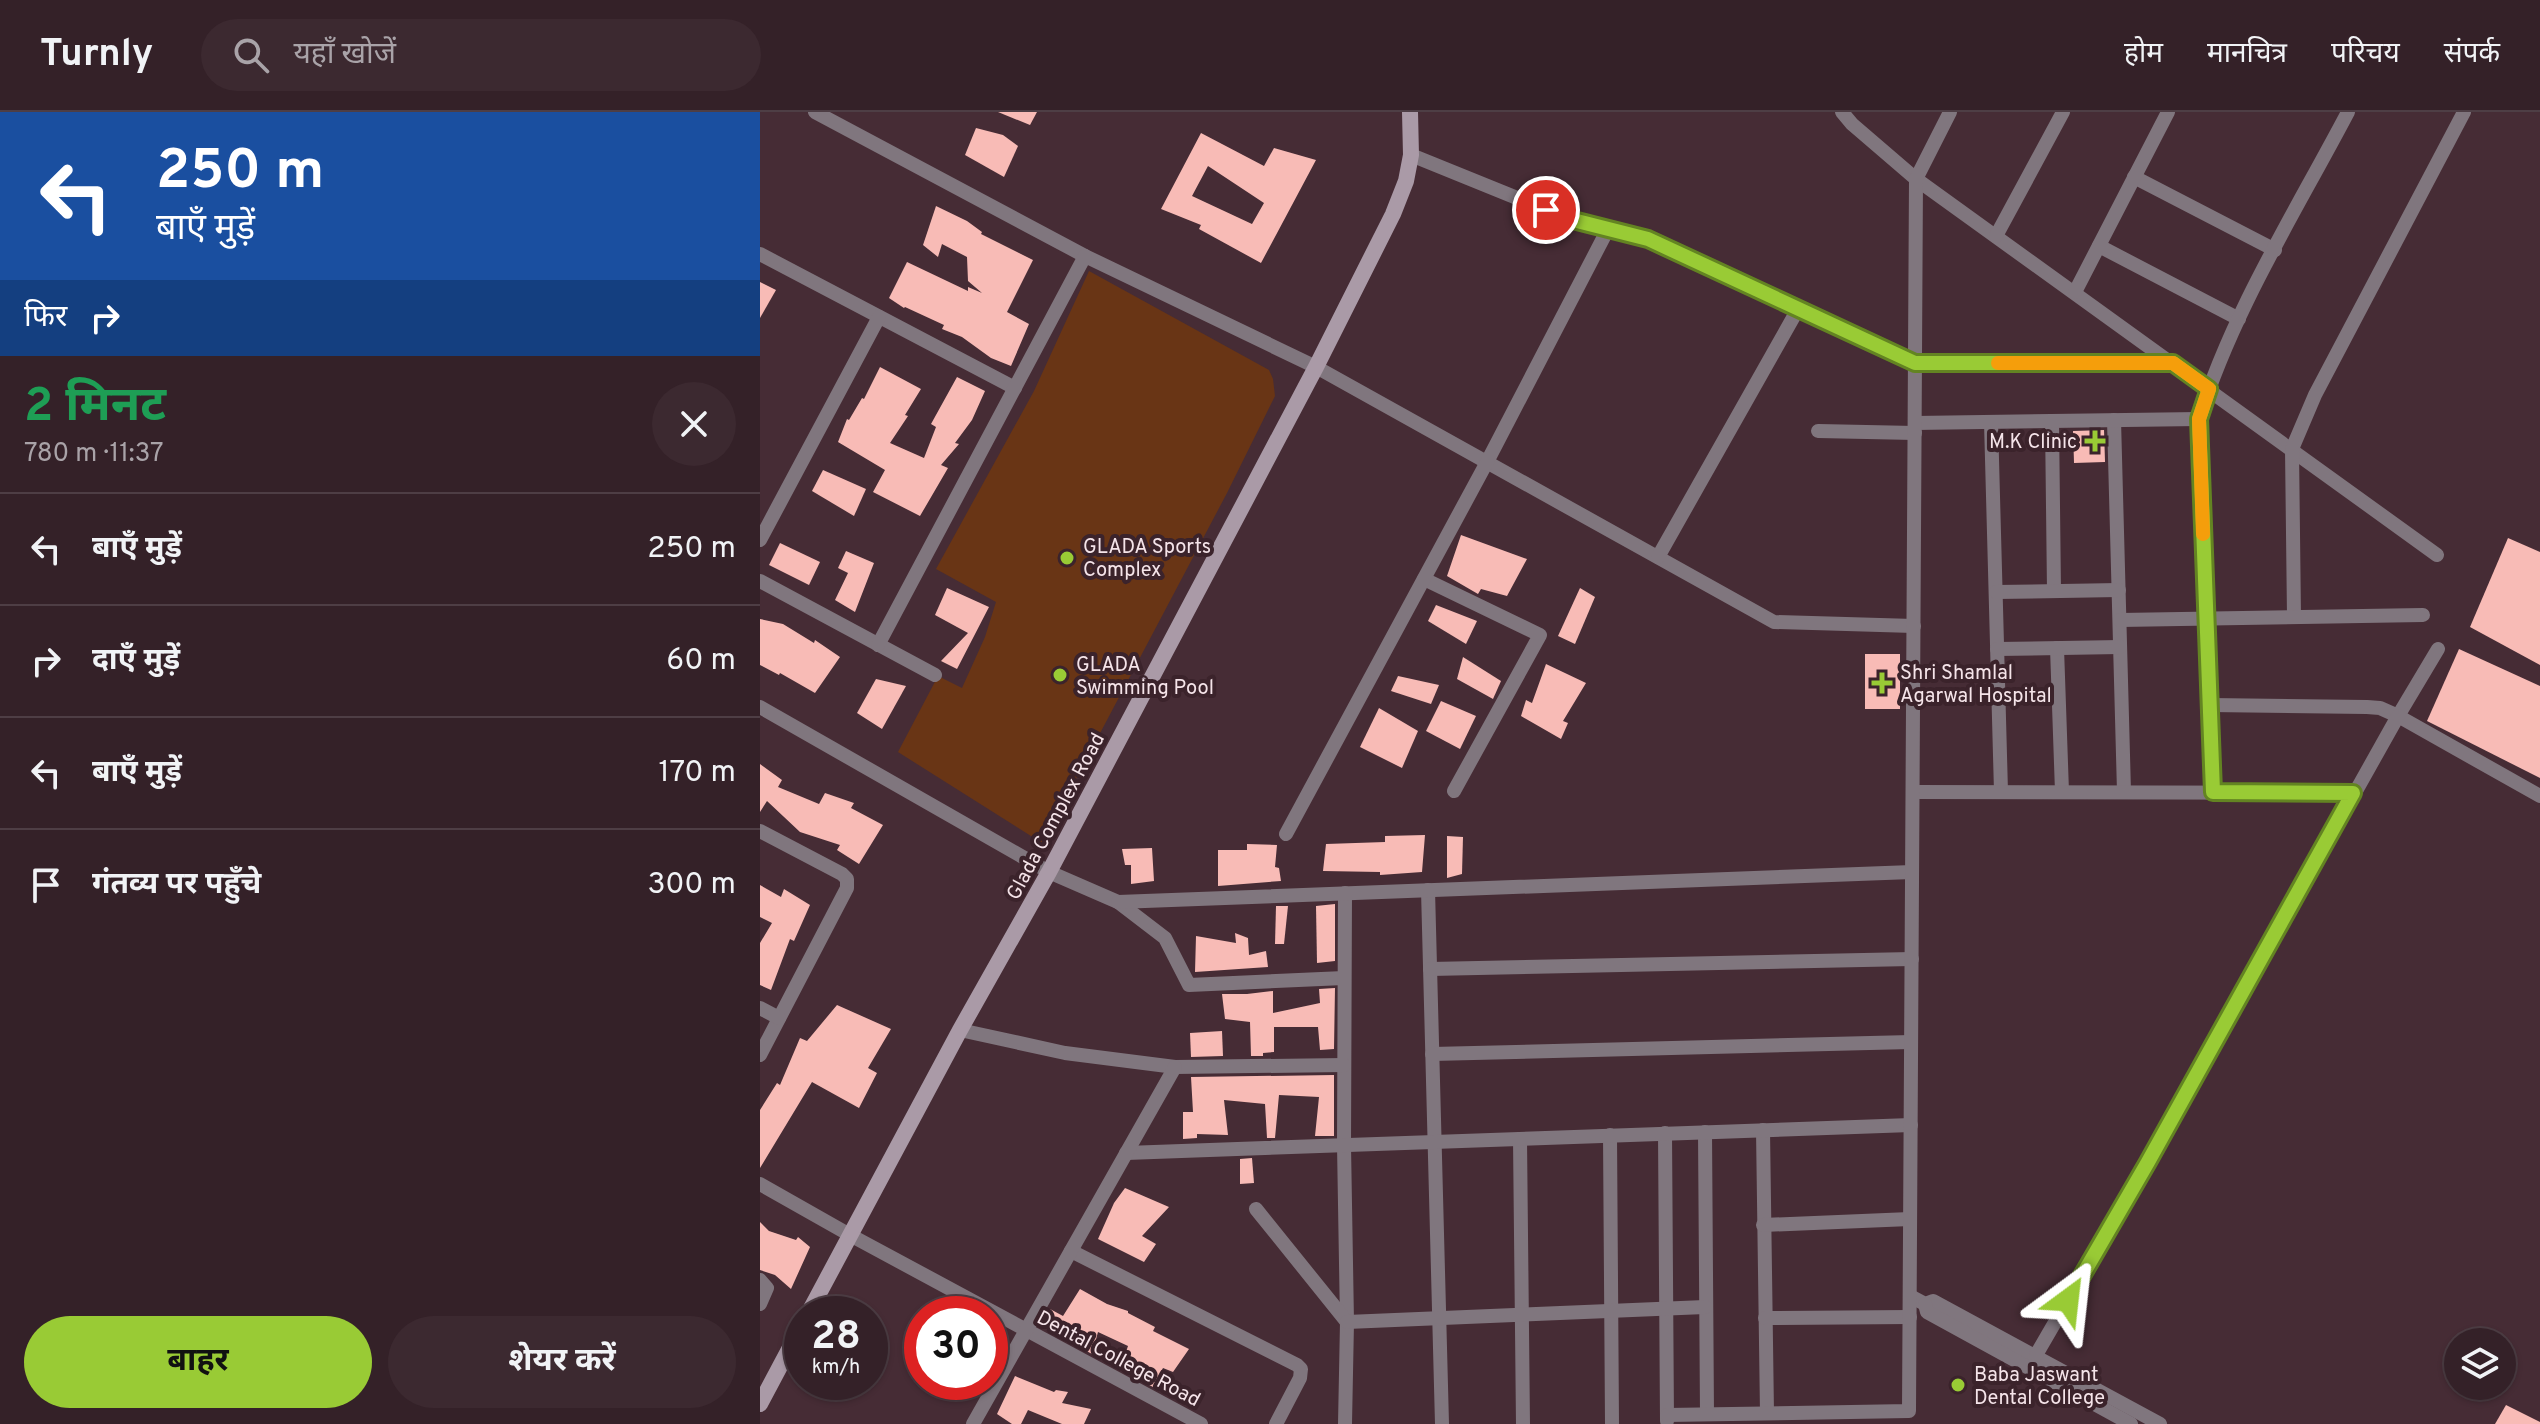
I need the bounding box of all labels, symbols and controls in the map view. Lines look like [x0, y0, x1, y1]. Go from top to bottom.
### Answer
search box [201, 19, 761, 91]
text: Turnly [40, 31, 153, 80]
icon: search [229, 33, 273, 77]
text: यहाँ खोजें [293, 37, 396, 74]
text: होम [2124, 37, 2163, 73]
text: मानचित्र [2207, 37, 2287, 73]
text: परिचय [2331, 37, 2400, 73]
text: संपर्क [2444, 37, 2500, 73]
text: 250 m [156, 138, 324, 208]
icon: left [24, 144, 128, 248]
pin [1512, 176, 1580, 244]
icon: arrive [1524, 188, 1568, 232]
text: बाएँ मुड़ें [156, 207, 255, 253]
icon: right [83, 296, 127, 340]
text: फिर [24, 300, 67, 337]
text: 2 मिनट [24, 378, 166, 438]
button: close [652, 382, 736, 466]
place label: M.K Clinic [1989, 430, 2077, 456]
marker: M.K Clinic [2084, 430, 2106, 452]
text: 780 m · 11:37 [24, 438, 164, 471]
icon: left [24, 527, 68, 571]
text: बाएँ मुड़ें [92, 531, 182, 568]
text: 250 m [647, 531, 736, 568]
place label: GLADA Sports Complex [1083, 535, 1211, 584]
marker: GLADA Sports Complex [1058, 549, 1076, 567]
icon: right [24, 639, 68, 683]
text: दाएँ मुड़ें [92, 643, 180, 680]
text: 60 m [666, 643, 736, 680]
place label: GLADA Swimming Pool [1076, 653, 1214, 702]
place label: Shri Shamlal Agarwal Hospital [1900, 661, 2052, 710]
marker: GLADA Swimming Pool [1051, 666, 1069, 684]
marker: Shri Shamlal Agarwal Hospital [1871, 672, 1893, 694]
street label: Glada Complex Road [1002, 729, 1112, 905]
icon: left [24, 751, 68, 795]
text: बाएँ मुड़ें [92, 755, 182, 792]
text: 170 m [658, 755, 736, 792]
icon: arrive [24, 863, 68, 907]
text: गंतव्य पर पहुँचे [92, 867, 261, 904]
text: 300 m [647, 867, 736, 904]
position arrow [2026, 1258, 2110, 1342]
speed limit sign: 30 [904, 1296, 1008, 1400]
street label: Dental College Road [1032, 1306, 1204, 1414]
text: 28 [811, 1313, 861, 1363]
button: बाहर [24, 1316, 372, 1408]
button: शेयर करें [388, 1316, 736, 1408]
map controls [2444, 1328, 2516, 1400]
button: layers [2444, 1328, 2516, 1400]
text: km/h [812, 1355, 860, 1381]
place label: Baba Jaswant Dental College [1974, 1363, 2105, 1412]
marker: Baba Jaswant Dental College [1949, 1376, 1967, 1394]

